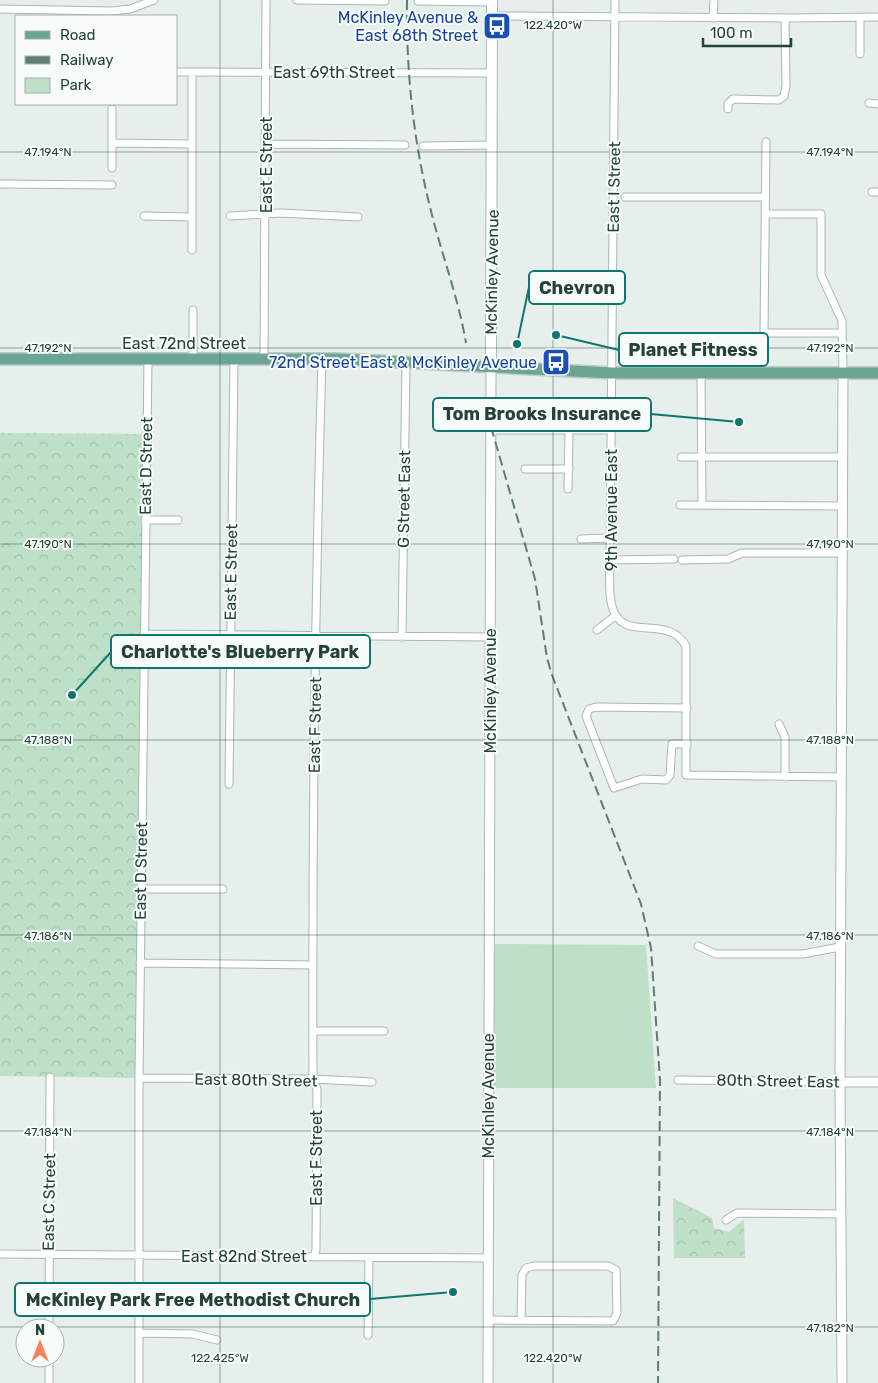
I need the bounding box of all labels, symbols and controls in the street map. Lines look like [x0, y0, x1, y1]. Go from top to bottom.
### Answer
place label: McKinley Avenue & East 68th Street [338, 8, 478, 45]
bus stop icon: McKinley Avenue & East 68th Street [482, 11, 512, 41]
legend [15, 15, 178, 105]
scale bar [703, 15, 790, 47]
text: 122.420°W [524, 18, 583, 32]
text: 100 m [710, 24, 752, 42]
text: Road [60, 26, 96, 44]
text: Railway [60, 51, 114, 69]
street label: East 69th Street [273, 63, 395, 82]
text: Park [60, 76, 91, 94]
street label: East E Street [257, 117, 276, 213]
street label: East I Street [604, 141, 624, 233]
text: 47.194°N [24, 145, 72, 159]
text: 47.194°N [806, 145, 854, 159]
street label: McKinley Avenue [481, 209, 503, 335]
callout: Chevron [529, 271, 625, 304]
text: Chevron [539, 277, 615, 299]
callout: Planet Fitness [619, 333, 768, 366]
street label: East 72nd Street [122, 334, 246, 353]
text: Planet Fitness [628, 339, 758, 361]
text: 47.192°N [24, 341, 72, 355]
text: 47.192°N [806, 341, 854, 355]
bus stop icon: 72nd Street East & McKinley Avenue [541, 347, 571, 377]
place label: 72nd Street East & McKinley Avenue [269, 353, 537, 372]
callout: Tom Brooks Insurance [433, 398, 651, 431]
text: Tom Brooks Insurance [443, 403, 641, 425]
street label: East D Street [136, 417, 156, 515]
street label: 9th Avenue East [602, 449, 621, 571]
street label: G Street East [394, 450, 414, 548]
street label: East E Street [221, 523, 241, 621]
text: 47.190°N [24, 537, 72, 551]
text: 47.190°N [806, 537, 854, 551]
street label: McKinley Avenue [481, 628, 500, 754]
callout: Charlotte's Blueberry Park [111, 635, 370, 668]
text: Charlotte's Blueberry Park [121, 641, 359, 663]
street label: East F Street [305, 677, 325, 773]
text: 47.188°N [24, 733, 72, 747]
text: 47.188°N [806, 733, 854, 747]
street label: East D Street [131, 822, 151, 920]
text: 47.186°N [24, 929, 72, 943]
text: 47.186°N [806, 929, 854, 943]
street label: McKinley Avenue [479, 1033, 498, 1159]
street label: East 80th Street [194, 1069, 318, 1091]
street label: 80th Street East [716, 1070, 840, 1092]
street label: East F Street [307, 1110, 326, 1206]
text: 47.184°N [24, 1125, 72, 1139]
text: 47.184°N [806, 1125, 854, 1139]
street label: East C Street [39, 1153, 59, 1251]
street label: East 82nd Street [181, 1247, 307, 1266]
callout: McKinley Park Free Methodist Church [15, 1283, 370, 1316]
text: McKinley Park Free Methodist Church [26, 1289, 360, 1311]
north arrow [15, 1318, 65, 1368]
text: 47.182°N [806, 1321, 854, 1335]
text: N [35, 1322, 45, 1339]
text: 122.425°W [191, 1351, 249, 1365]
text: 122.420°W [524, 1351, 583, 1365]

